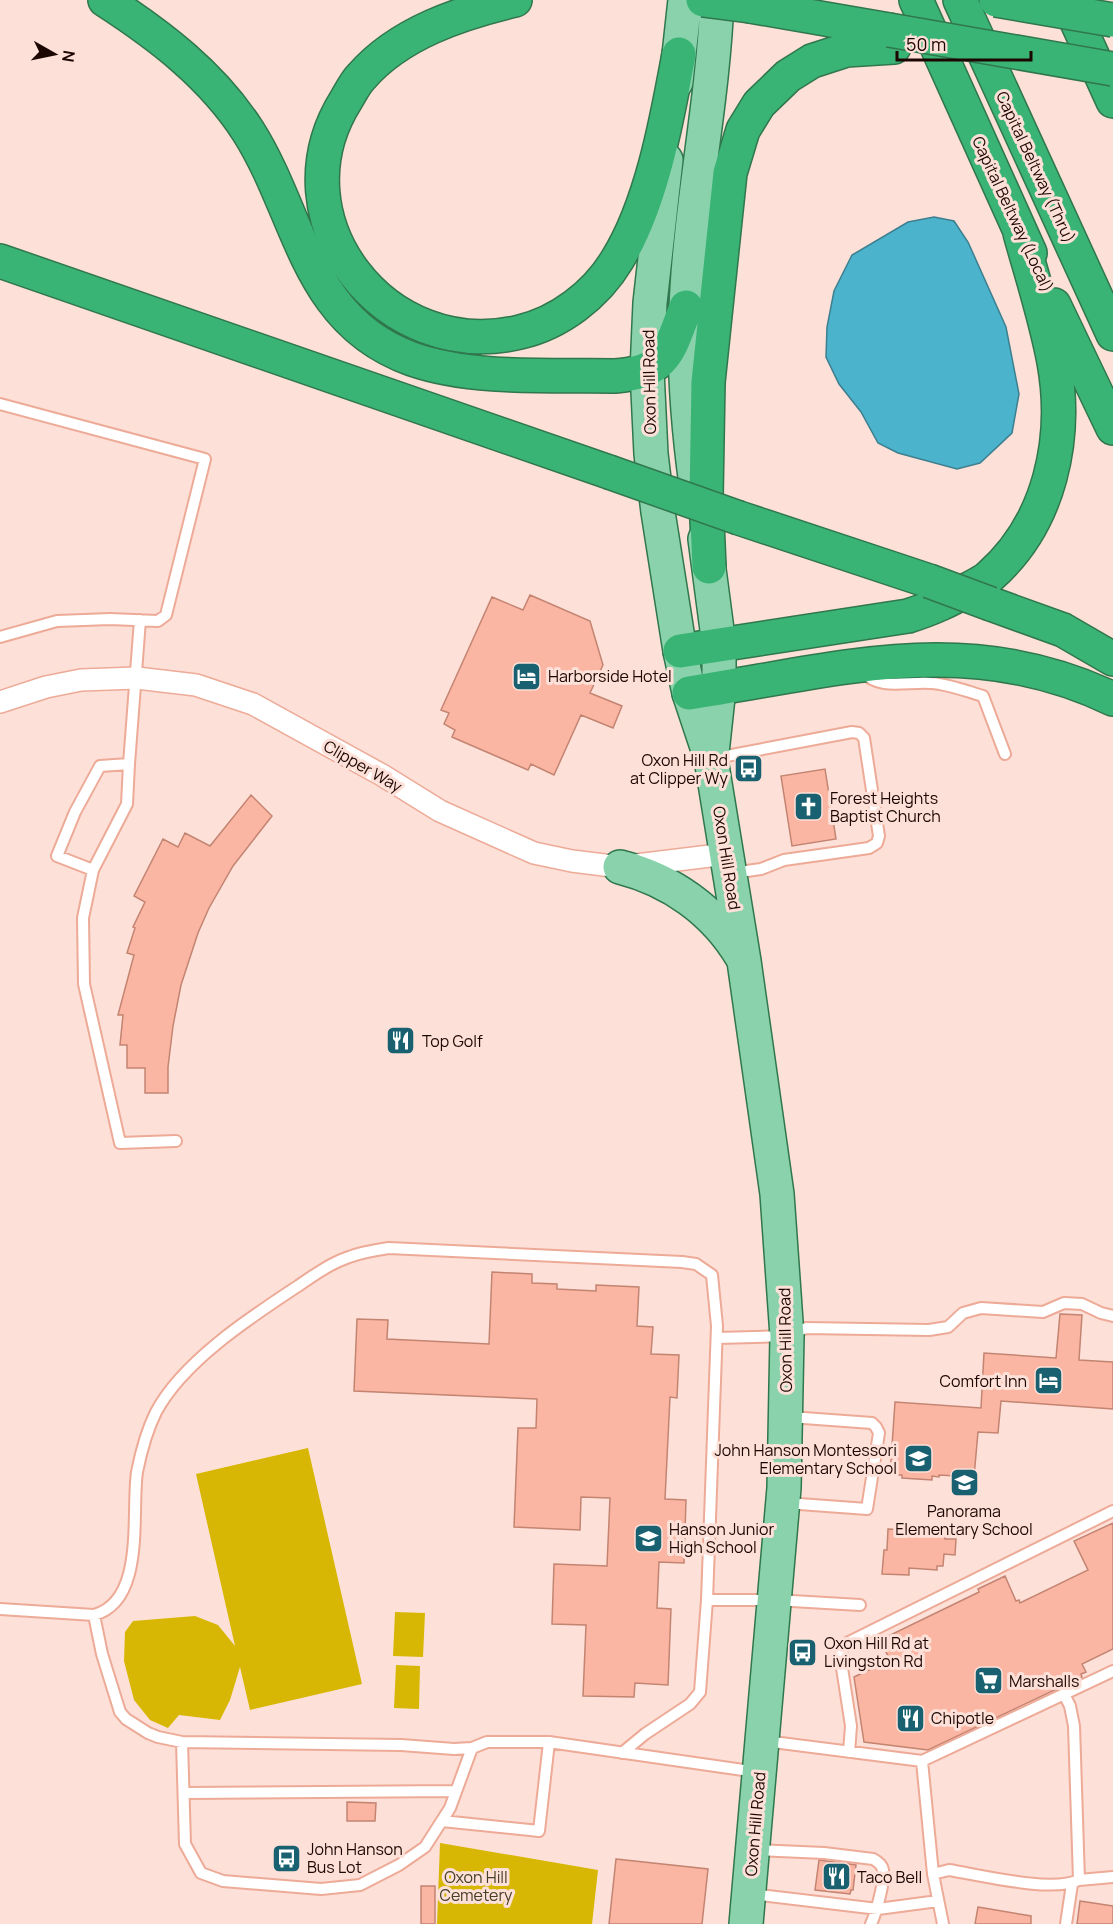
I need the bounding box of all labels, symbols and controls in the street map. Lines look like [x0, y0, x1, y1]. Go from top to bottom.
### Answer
north arrow [24, 24, 84, 84]
scale bar [897, 24, 1030, 62]
text: 50 m [906, 32, 946, 56]
text: N [57, 49, 81, 64]
street label: Capital Beltway (Thru) [991, 88, 1081, 246]
street label: Capital Beltway (Local) [967, 132, 1059, 296]
street label: Oxon Hill Road [637, 329, 661, 435]
hotel icon: Harborside Hotel [511, 660, 543, 692]
place label: Harborside Hotel [548, 665, 672, 687]
street label: Clipper Way [320, 735, 407, 798]
place label: Oxon Hill Rd at Clipper Wy [630, 749, 729, 789]
bus stop icon: Oxon Hill Rd at Clipper Wy [733, 753, 765, 785]
place label: Forest Heights Baptist Church [830, 787, 941, 827]
church icon: Forest Heights Baptist Church [793, 791, 825, 823]
street label: Oxon Hill Road [708, 805, 746, 911]
restaurant icon: Top Golf [385, 1025, 417, 1057]
place label: Top Golf [422, 1030, 483, 1052]
street label: Oxon Hill Road [773, 1287, 797, 1393]
hotel icon: Comfort Inn [1032, 1365, 1064, 1397]
place label: Comfort Inn [940, 1370, 1027, 1392]
place label: John Hanson Montessori Elementary School [714, 1439, 897, 1479]
school or university icon: John Hanson Montessori Elementary School [902, 1443, 934, 1475]
school or university icon: Panorama Elementary School [948, 1467, 980, 1499]
place label: Panorama Elementary School [895, 1500, 1033, 1540]
place label: Hanson Junior High School [669, 1518, 775, 1558]
school or university icon: Hanson Junior High School [632, 1522, 664, 1554]
place label: Oxon Hill Rd at Livingston Rd [824, 1632, 929, 1672]
bus stop icon: Oxon Hill Rd at Livingston Rd [787, 1636, 819, 1668]
supermarket icon: Marshalls [972, 1665, 1004, 1697]
place label: Marshalls [1009, 1670, 1079, 1692]
restaurant icon: Chipotle [894, 1702, 926, 1734]
place label: Chipotle [931, 1707, 994, 1729]
street label: Oxon Hill Road [739, 1771, 771, 1877]
place label: John Hanson Bus Lot [307, 1838, 403, 1878]
bus stop icon: John Hanson Bus Lot [270, 1842, 302, 1874]
restaurant icon: Taco Bell [820, 1861, 852, 1893]
park label: Oxon Hill Cemetery [440, 1866, 513, 1906]
place label: Taco Bell [857, 1866, 922, 1888]

